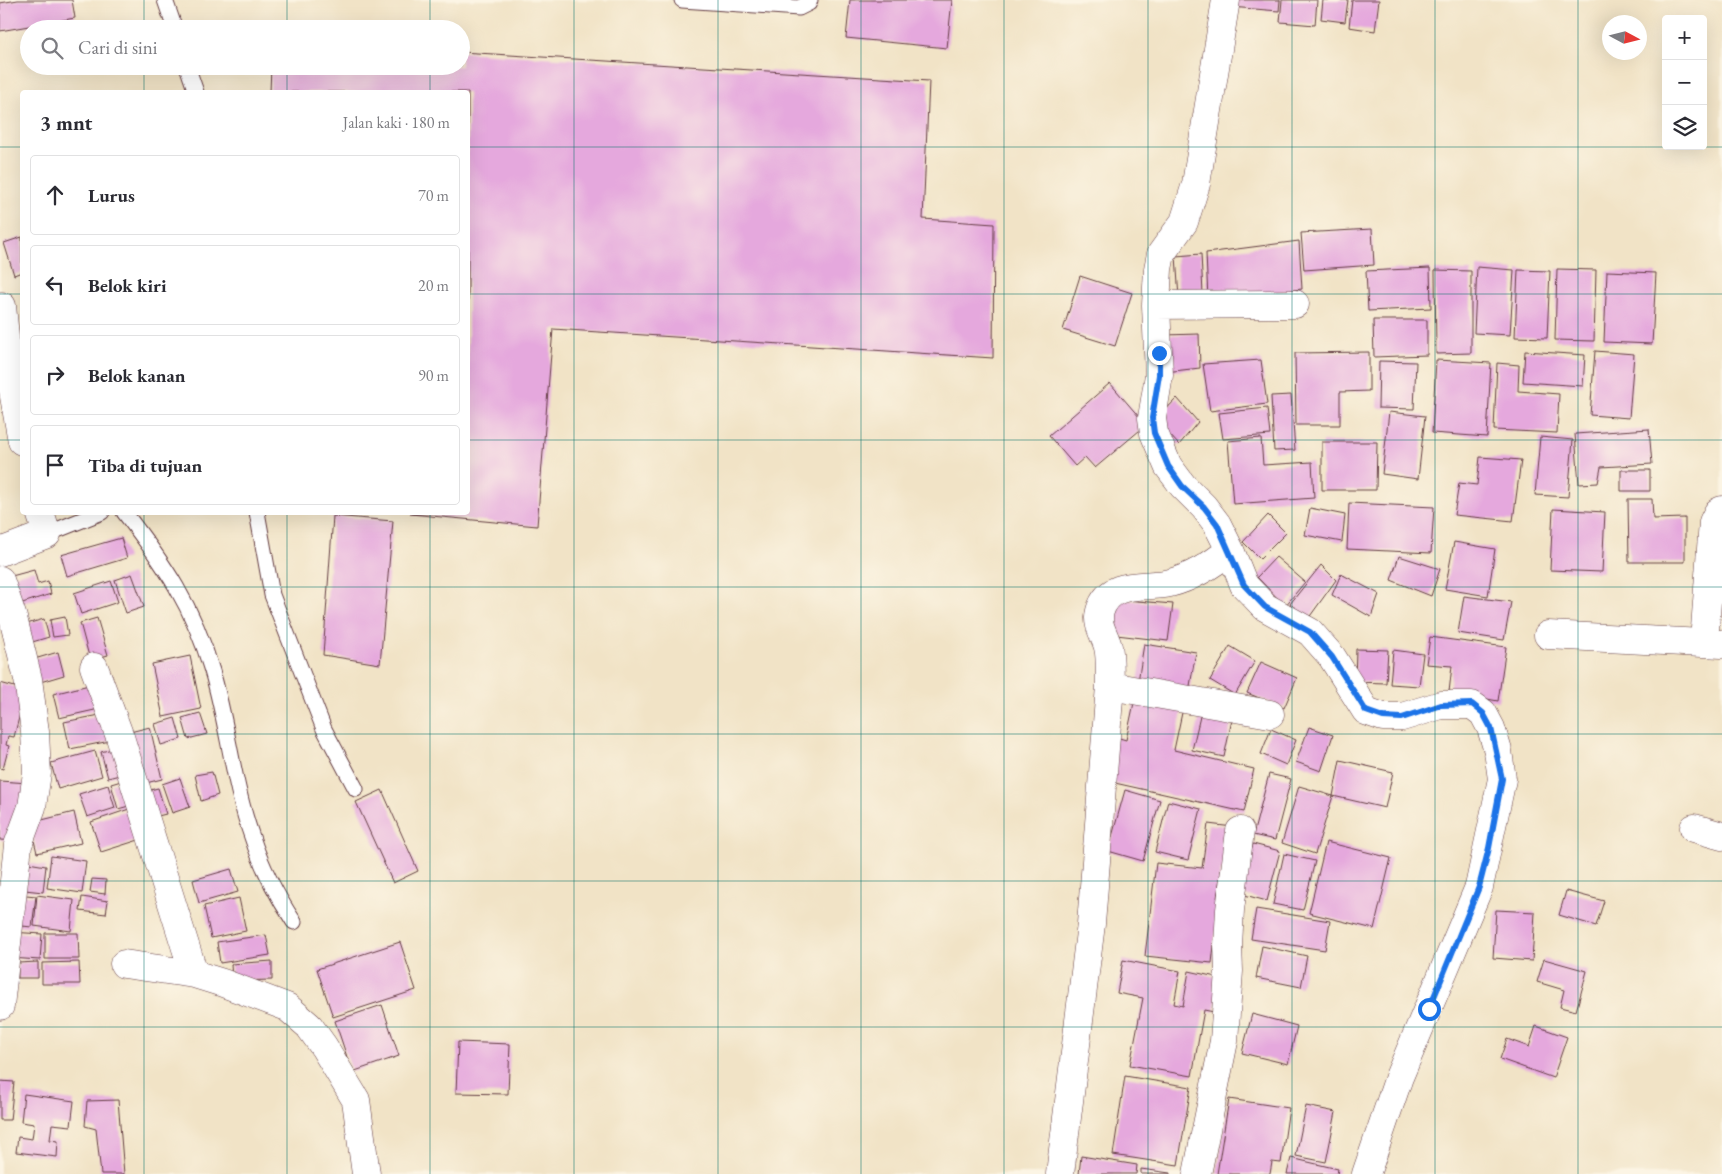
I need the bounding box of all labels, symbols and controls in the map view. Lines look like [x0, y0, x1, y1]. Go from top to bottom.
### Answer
north arrow [1602, 15, 1647, 60]
map controls [1662, 15, 1707, 150]
button: + [1662, 15, 1707, 60]
search box [20, 20, 470, 75]
icon: search [38, 34, 66, 62]
text: Cari di sini [78, 35, 157, 60]
button: − [1662, 60, 1707, 105]
button: layers [1662, 105, 1707, 150]
text: 3 mnt [40, 109, 92, 136]
text: Jalan kaki · 180 m [343, 112, 450, 133]
icon: ahead [41, 181, 69, 209]
text: Lurus [88, 183, 135, 208]
text: 70 m [418, 185, 449, 206]
icon: left [41, 271, 69, 299]
text: Belok kiri [88, 273, 167, 298]
text: 20 m [418, 275, 449, 296]
route end [1148, 342, 1171, 365]
icon: right [41, 361, 69, 389]
text: Belok kanan [88, 363, 186, 388]
text: 90 m [418, 365, 449, 386]
icon: arrive [41, 451, 69, 479]
text: Tiba di tujuan [88, 453, 202, 478]
route start [1418, 998, 1441, 1021]

